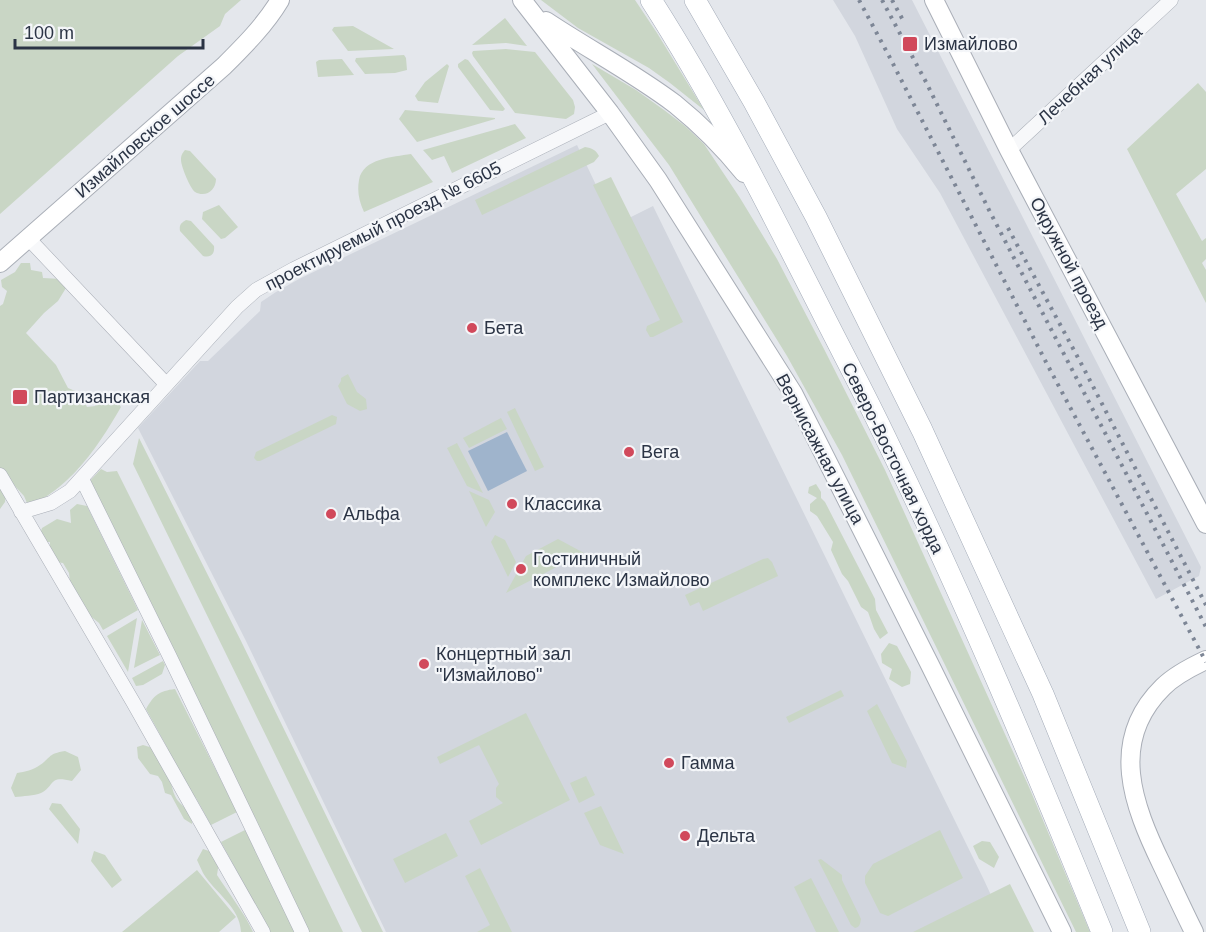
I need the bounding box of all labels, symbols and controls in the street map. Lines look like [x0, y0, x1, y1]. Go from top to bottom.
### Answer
scale bar [15, 12, 202, 50]
street label: Лечебная улица [1034, 21, 1147, 128]
text: 100 m [24, 23, 74, 43]
place label: Измайлово [924, 34, 1018, 54]
marker: Измайлово [901, 35, 919, 53]
street label: Измайловское шоссе [71, 70, 219, 202]
street label: проектируемый проезд № 6605 [262, 158, 504, 294]
street label: Окружной проезд [1026, 194, 1112, 332]
place label: Бета [484, 318, 524, 338]
marker: Бета [465, 321, 479, 335]
street label: Северо-Восточная хорда [838, 359, 948, 558]
street label: Вернисажная улица [772, 370, 869, 528]
place label: Партизанская [34, 387, 150, 407]
marker: Партизанская [11, 388, 29, 406]
place label: Вега [641, 442, 680, 462]
marker: Вега [622, 445, 636, 459]
place label: Классика [524, 494, 602, 514]
marker: Классика [505, 497, 519, 511]
place label: Альфа [343, 504, 401, 524]
marker: Альфа [324, 507, 338, 521]
place label: Гостиничный комплекс Измайлово [533, 549, 710, 590]
marker: Гостиничный комплекс Измайлово [514, 562, 528, 576]
place label: Концертный зал "Измайлово" [436, 644, 571, 685]
marker: Концертный зал "Измайлово" [417, 657, 431, 671]
place label: Гамма [681, 753, 735, 773]
marker: Гамма [662, 756, 676, 770]
place label: Дельта [697, 826, 756, 846]
marker: Дельта [678, 829, 692, 843]

